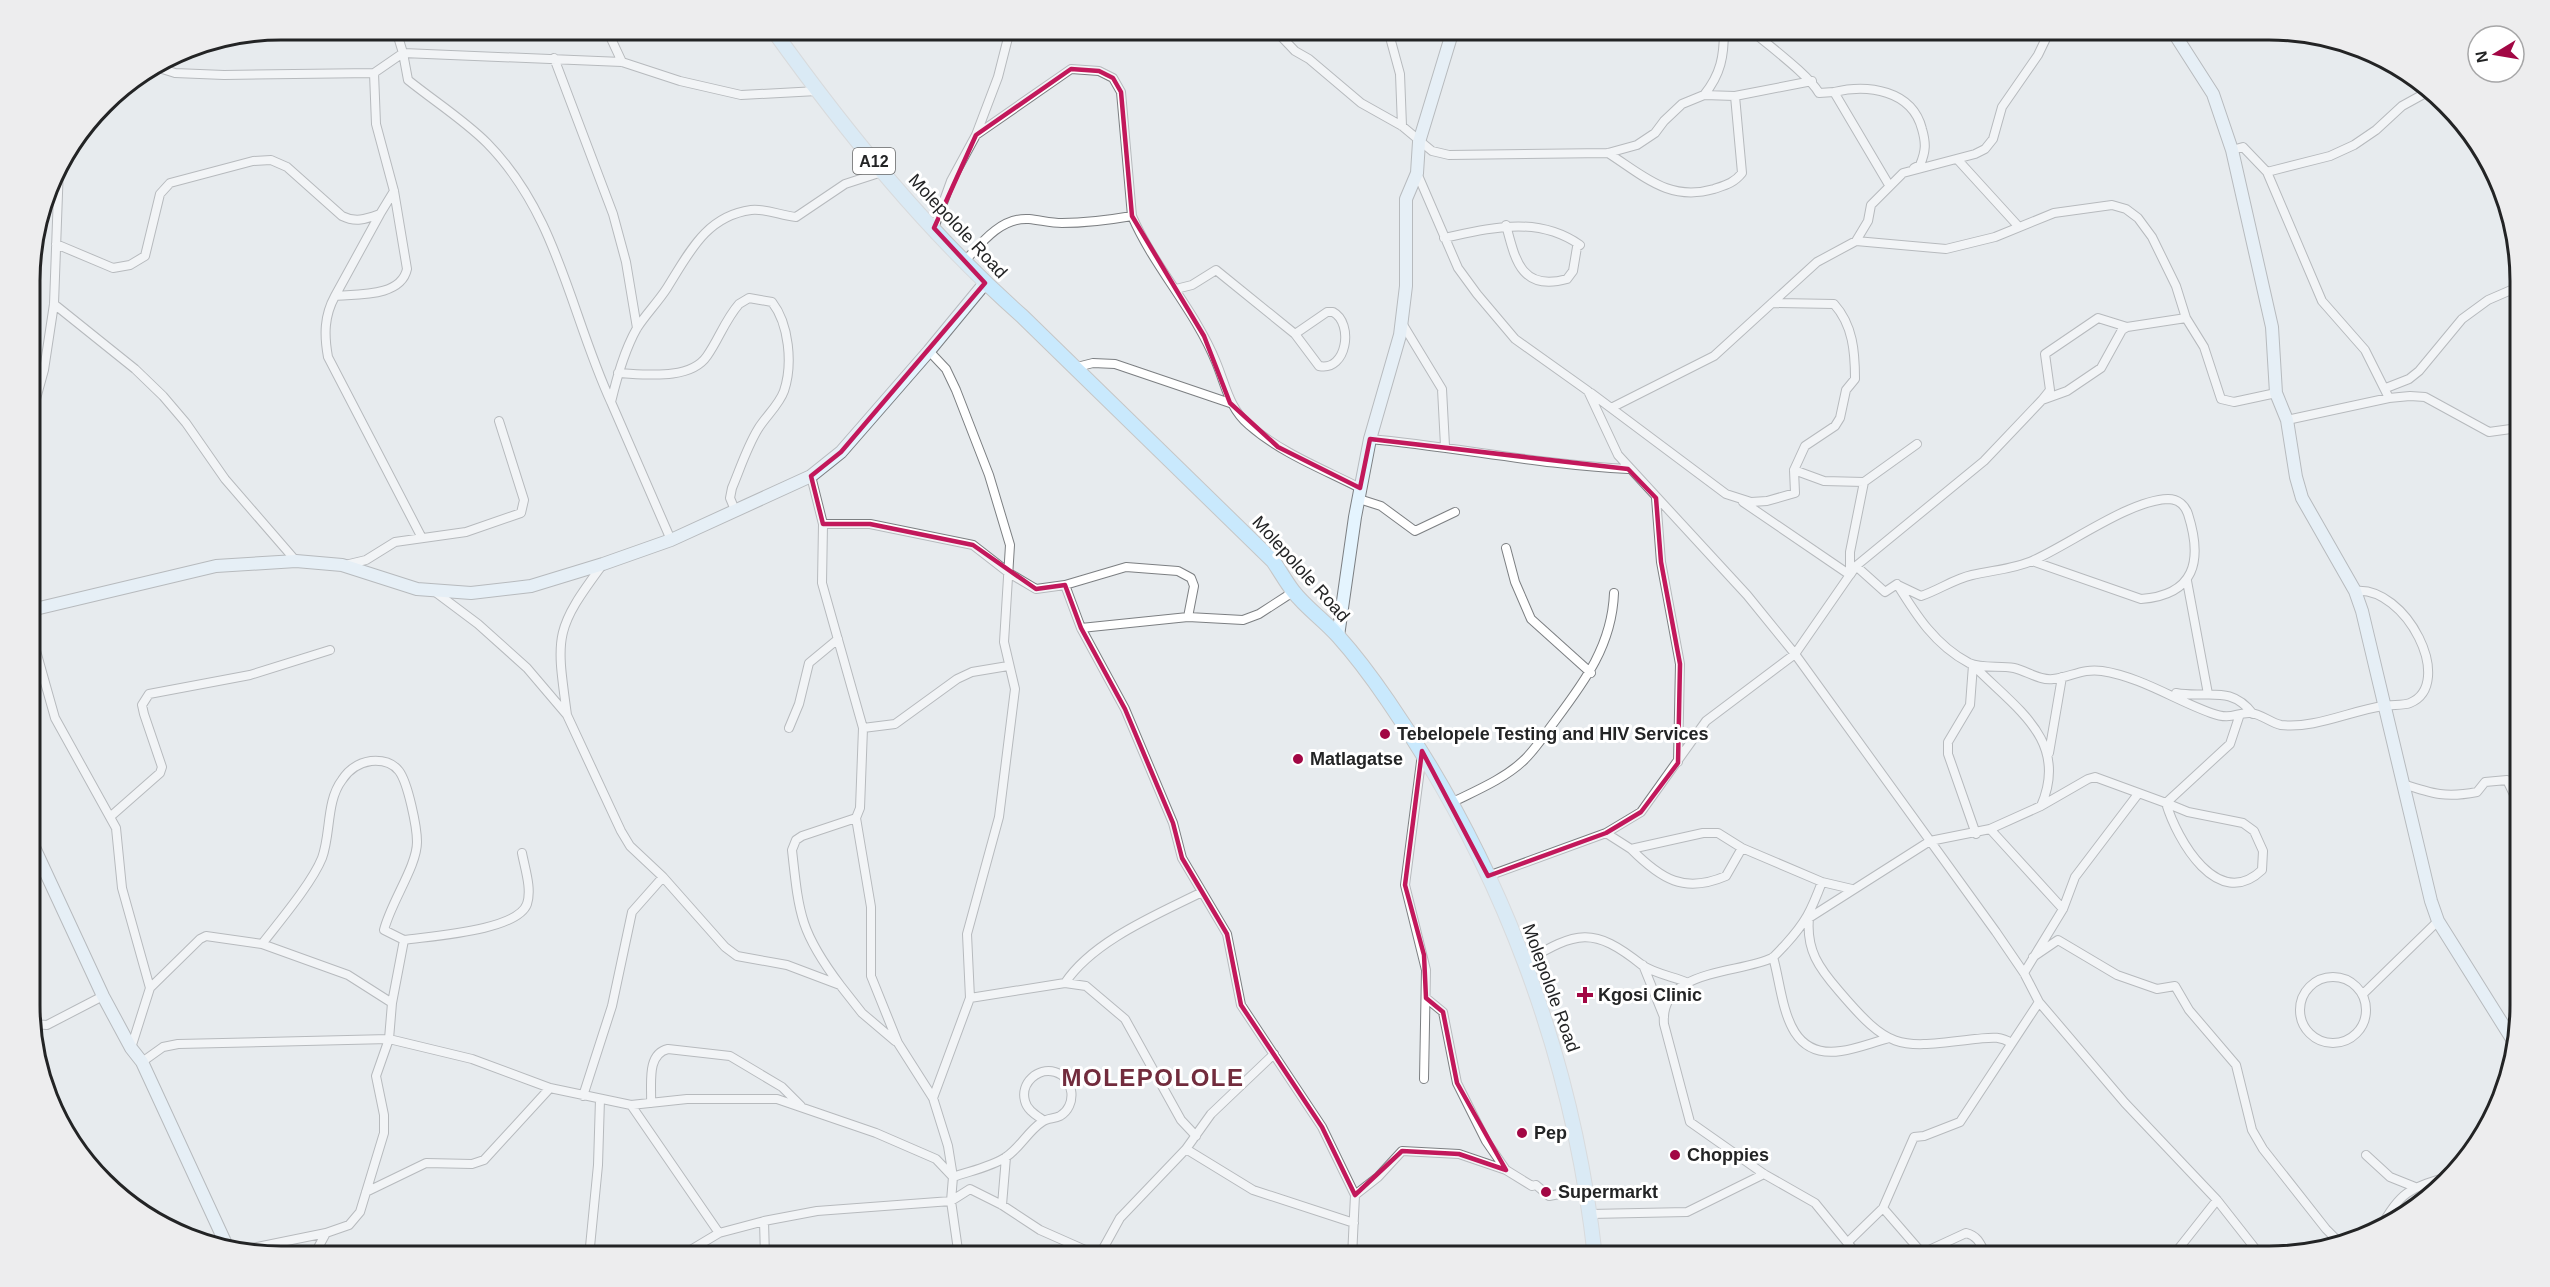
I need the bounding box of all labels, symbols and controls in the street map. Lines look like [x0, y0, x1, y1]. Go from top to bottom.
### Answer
north arrow [2466, 24, 2526, 84]
text: N [2472, 49, 2491, 64]
road number: A12 [853, 148, 895, 174]
street label: Molepolole Road [905, 170, 1011, 282]
street label: Molepolole Road [1248, 512, 1354, 626]
place label: Tebelopele Testing and HIV Services [1397, 724, 1708, 744]
marker: Tebelopele Testing and HIV Services [1378, 727, 1392, 741]
place label: Matlagatse [1310, 749, 1403, 769]
marker: Matlagatse [1291, 752, 1305, 766]
street label: Molepolole Road [1519, 921, 1583, 1055]
place label: Kgosi Clinic [1598, 985, 1702, 1005]
marker: Kgosi Clinic [1576, 986, 1594, 1004]
district label: MOLEPOLOLE [1062, 1064, 1245, 1091]
place label: Pep [1534, 1123, 1567, 1143]
marker: Pep [1515, 1126, 1529, 1140]
place label: Choppies [1687, 1145, 1769, 1165]
marker: Choppies [1668, 1148, 1682, 1162]
place label: Supermarkt [1558, 1182, 1658, 1202]
marker: Supermarkt [1539, 1185, 1553, 1199]

